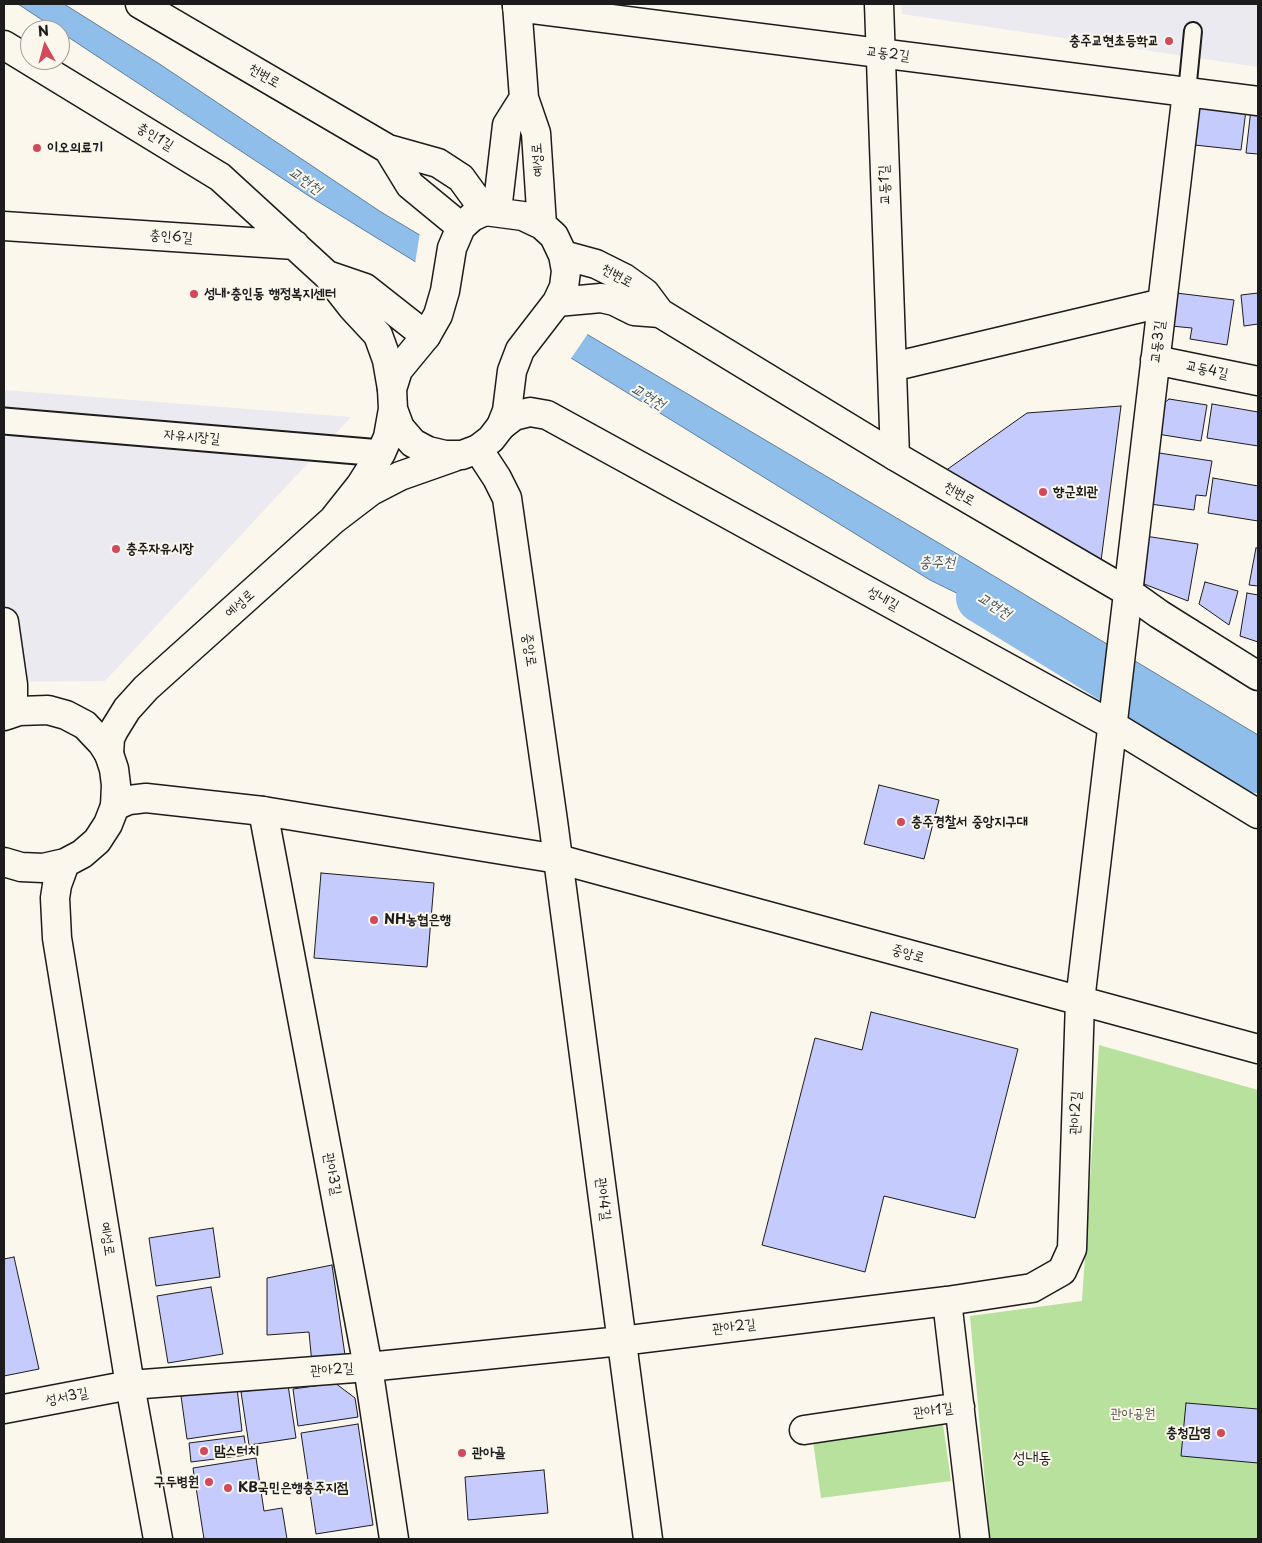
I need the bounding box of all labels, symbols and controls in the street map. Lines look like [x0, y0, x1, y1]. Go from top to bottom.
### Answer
north arrow [20, 20, 70, 70]
text: N [36, 20, 50, 42]
place label: 충주교현초등학교 [1069, 33, 1159, 49]
marker: 충주교현초등학교 [1163, 35, 1175, 47]
street label: 교동2길 [865, 43, 911, 65]
street label: 천변로 [245, 60, 283, 92]
street label: 충인1길 [133, 119, 177, 155]
place label: 이오의료기 [47, 140, 103, 156]
marker: 이오의료기 [31, 142, 43, 154]
street label: 예성로 [528, 143, 548, 177]
water label: 교현천 [285, 163, 325, 199]
street label: 교동1길 [876, 165, 894, 205]
street label: 충인6길 [149, 227, 193, 247]
street label: 천변로 [598, 260, 636, 292]
place label: 성내·충인동 행정복지센터 [204, 286, 336, 302]
marker: 성내·충인동 행정복지센터 [188, 288, 200, 300]
street label: 교동3길 [1147, 320, 1169, 364]
street label: 교동4길 [1184, 357, 1230, 383]
water label: 교현천 [628, 380, 668, 414]
street label: 자유시장길 [163, 426, 221, 448]
street label: 천변로 [940, 478, 978, 510]
place label: 향군회관 [1053, 484, 1098, 500]
marker: 향군회관 [1037, 486, 1049, 498]
place label: 충주자유시장 [126, 541, 194, 557]
marker: 충주자유시장 [110, 543, 122, 555]
water label: 충주천 [919, 554, 955, 572]
street label: 성내길 [864, 583, 902, 615]
street label: 예성로 [222, 586, 258, 622]
water label: 교현천 [974, 589, 1014, 623]
street label: 중앙로 [518, 632, 540, 668]
place label: 충주경찰서 중앙지구대 [911, 814, 1028, 830]
marker: 충주경찰서 중앙지구대 [895, 816, 907, 828]
place label: NH농협은행 [384, 912, 451, 928]
marker: NH농협은행 [368, 914, 380, 926]
street label: 중앙로 [890, 942, 926, 966]
street label: 관아2길 [1067, 1091, 1085, 1135]
street label: 관아3길 [320, 1151, 344, 1197]
street label: 관아4길 [592, 1177, 614, 1221]
street label: 예성로 [96, 1221, 118, 1257]
street label: 관아2길 [711, 1316, 757, 1338]
street label: 관아2길 [310, 1360, 354, 1380]
street label: 성서3길 [44, 1385, 90, 1409]
street label: 관아1길 [912, 1400, 954, 1422]
park label: 관아공원 [1110, 1406, 1156, 1422]
place label: 충청감영 [1166, 1425, 1211, 1441]
marker: 충청감영 [1215, 1427, 1227, 1439]
place label: 맘스터치 [214, 1443, 259, 1459]
marker: 맘스터치 [198, 1445, 210, 1457]
place label: 관아골 [472, 1445, 506, 1461]
marker: 관아골 [456, 1447, 468, 1459]
district label: 성내동 [1013, 1449, 1051, 1469]
place label: 구두병원 [154, 1474, 199, 1490]
marker: 구두병원 [203, 1476, 215, 1488]
place label: KB국민은행충주지점 [238, 1480, 348, 1496]
marker: KB국민은행충주지점 [222, 1482, 234, 1494]

